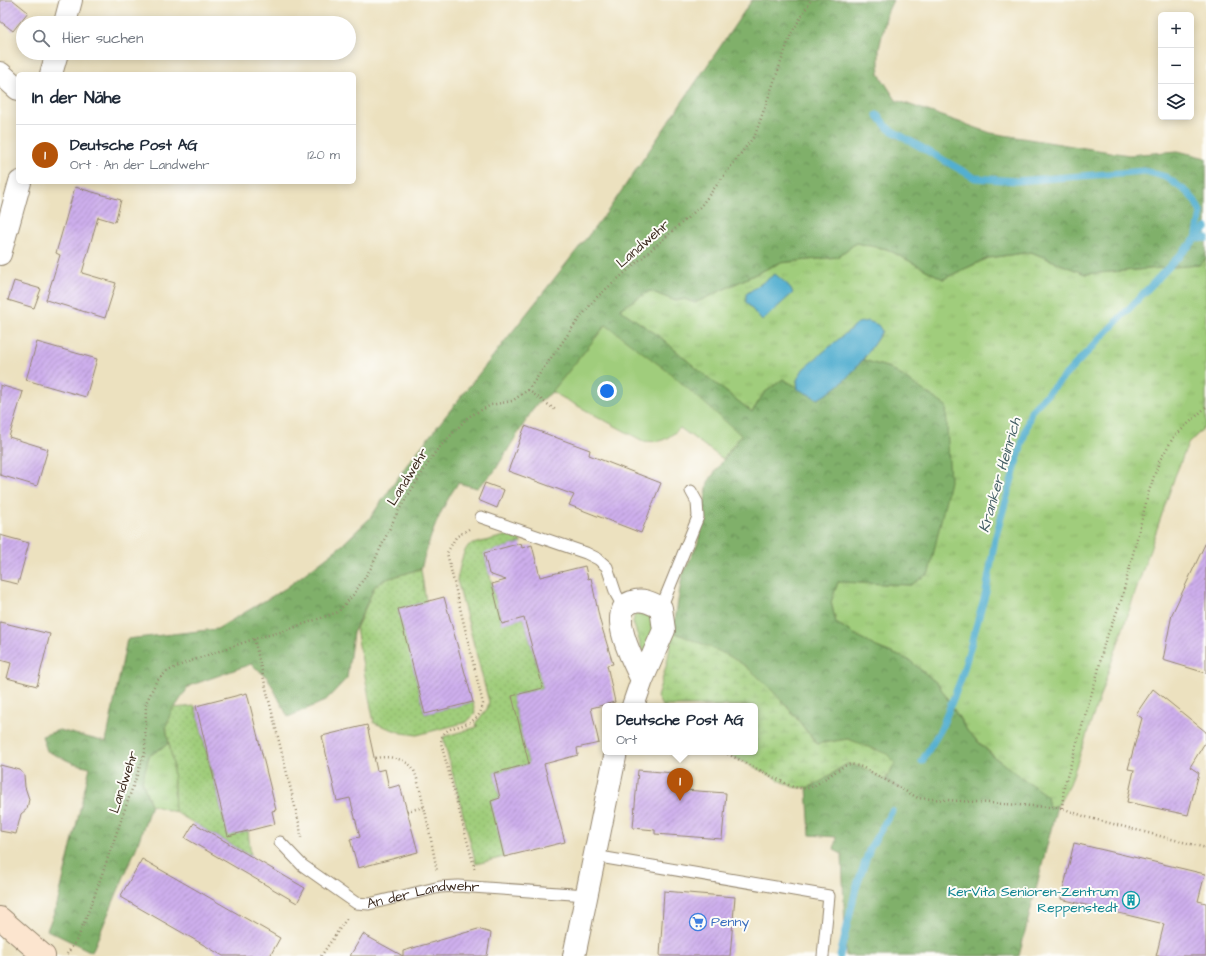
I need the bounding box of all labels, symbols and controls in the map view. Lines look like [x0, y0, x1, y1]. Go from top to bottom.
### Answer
map controls [1158, 12, 1194, 120]
button: + [1158, 12, 1194, 48]
search box [16, 16, 356, 60]
icon: search [30, 27, 52, 49]
text: Hier suchen [62, 28, 143, 49]
button: − [1158, 48, 1194, 84]
button: layers [1158, 84, 1194, 120]
text: In der Nähe [32, 86, 121, 110]
text: Deutsche Post AG [70, 135, 198, 156]
text: 1 [44, 146, 46, 164]
text: 120 m [307, 146, 340, 164]
text: Ort · An der Landwehr [70, 156, 209, 174]
street label: Landwehr [612, 215, 674, 273]
your location [597, 381, 617, 401]
water label: Kranker Heinrich [974, 415, 1027, 535]
street label: Landwehr [382, 444, 434, 510]
popup [602, 703, 758, 755]
text: Deutsche Post AG [616, 710, 744, 731]
text: Ort [616, 731, 637, 749]
street label: Landwehr [105, 748, 144, 816]
pin: 1 [667, 768, 693, 801]
street label: An der Landwehr [365, 876, 480, 914]
place label: KerVita Senioren-Zentrum Reppenstedt [948, 882, 1118, 918]
building icon: KerVita Senioren-Zentrum Reppenstedt [1121, 890, 1141, 910]
supermarket icon: Penny [688, 912, 708, 932]
place label: Penny [711, 912, 750, 932]

